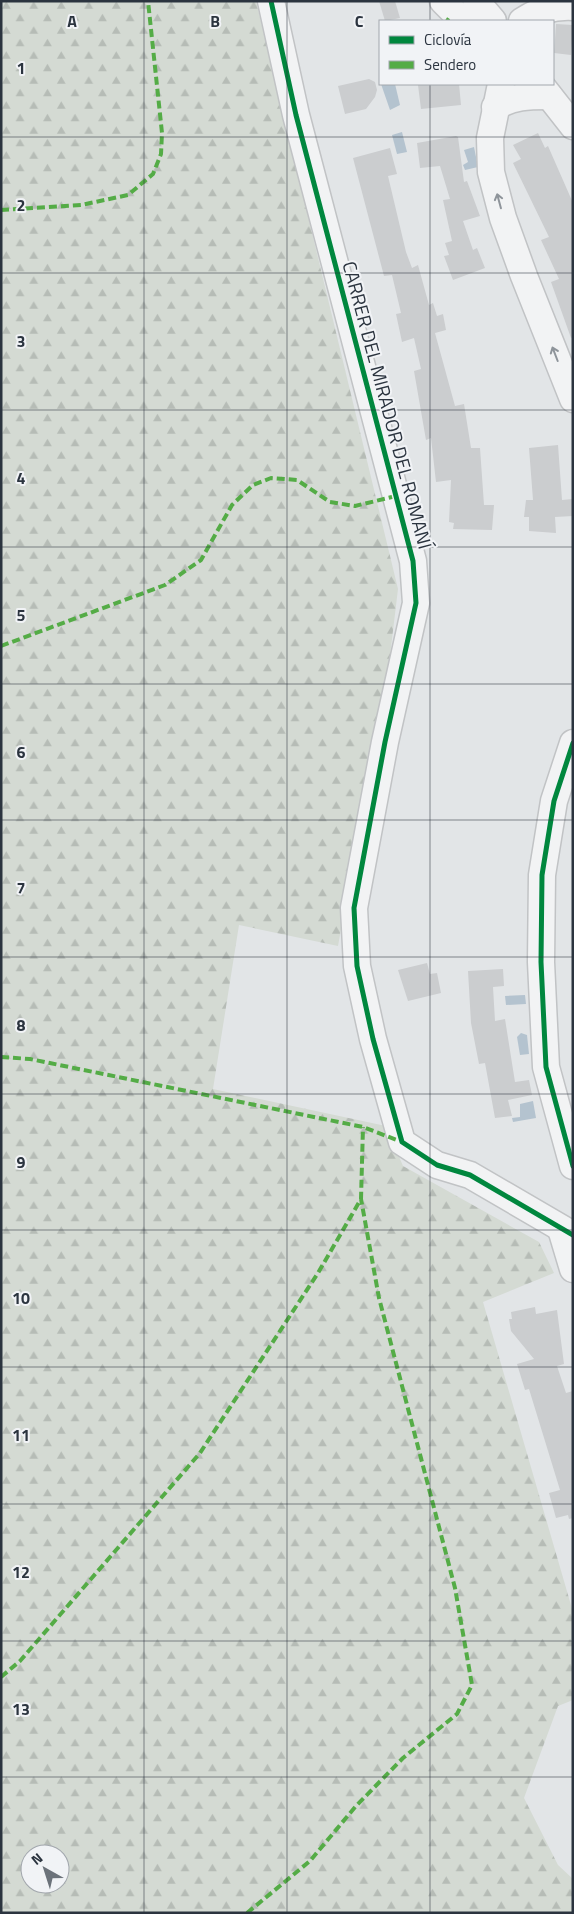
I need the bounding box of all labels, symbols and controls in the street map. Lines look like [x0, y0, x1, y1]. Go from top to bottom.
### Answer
text: A [67, 9, 77, 33]
text: B [210, 9, 220, 33]
text: C [355, 9, 364, 33]
legend [379, 20, 554, 85]
text: Ciclovía [424, 28, 472, 51]
text: Sendero [424, 53, 476, 76]
text: 1 [17, 56, 25, 80]
text: 2 [17, 193, 25, 217]
one-way arrow [494, 194, 503, 210]
street label: CARRER DEL MIRADOR DEL ROMANÍ [336, 258, 440, 552]
text: 3 [17, 329, 25, 353]
one-way arrow [550, 347, 559, 362]
text: 4 [17, 466, 26, 490]
text: 5 [17, 603, 26, 627]
text: 6 [17, 740, 26, 764]
text: 7 [17, 876, 25, 900]
text: 8 [17, 1013, 26, 1037]
text: 9 [17, 1150, 26, 1174]
text: 10 [12, 1286, 30, 1310]
text: 11 [12, 1423, 30, 1447]
text: 12 [12, 1560, 30, 1584]
text: 13 [12, 1697, 30, 1721]
north arrow [20, 1844, 70, 1894]
text: N [26, 1847, 47, 1870]

